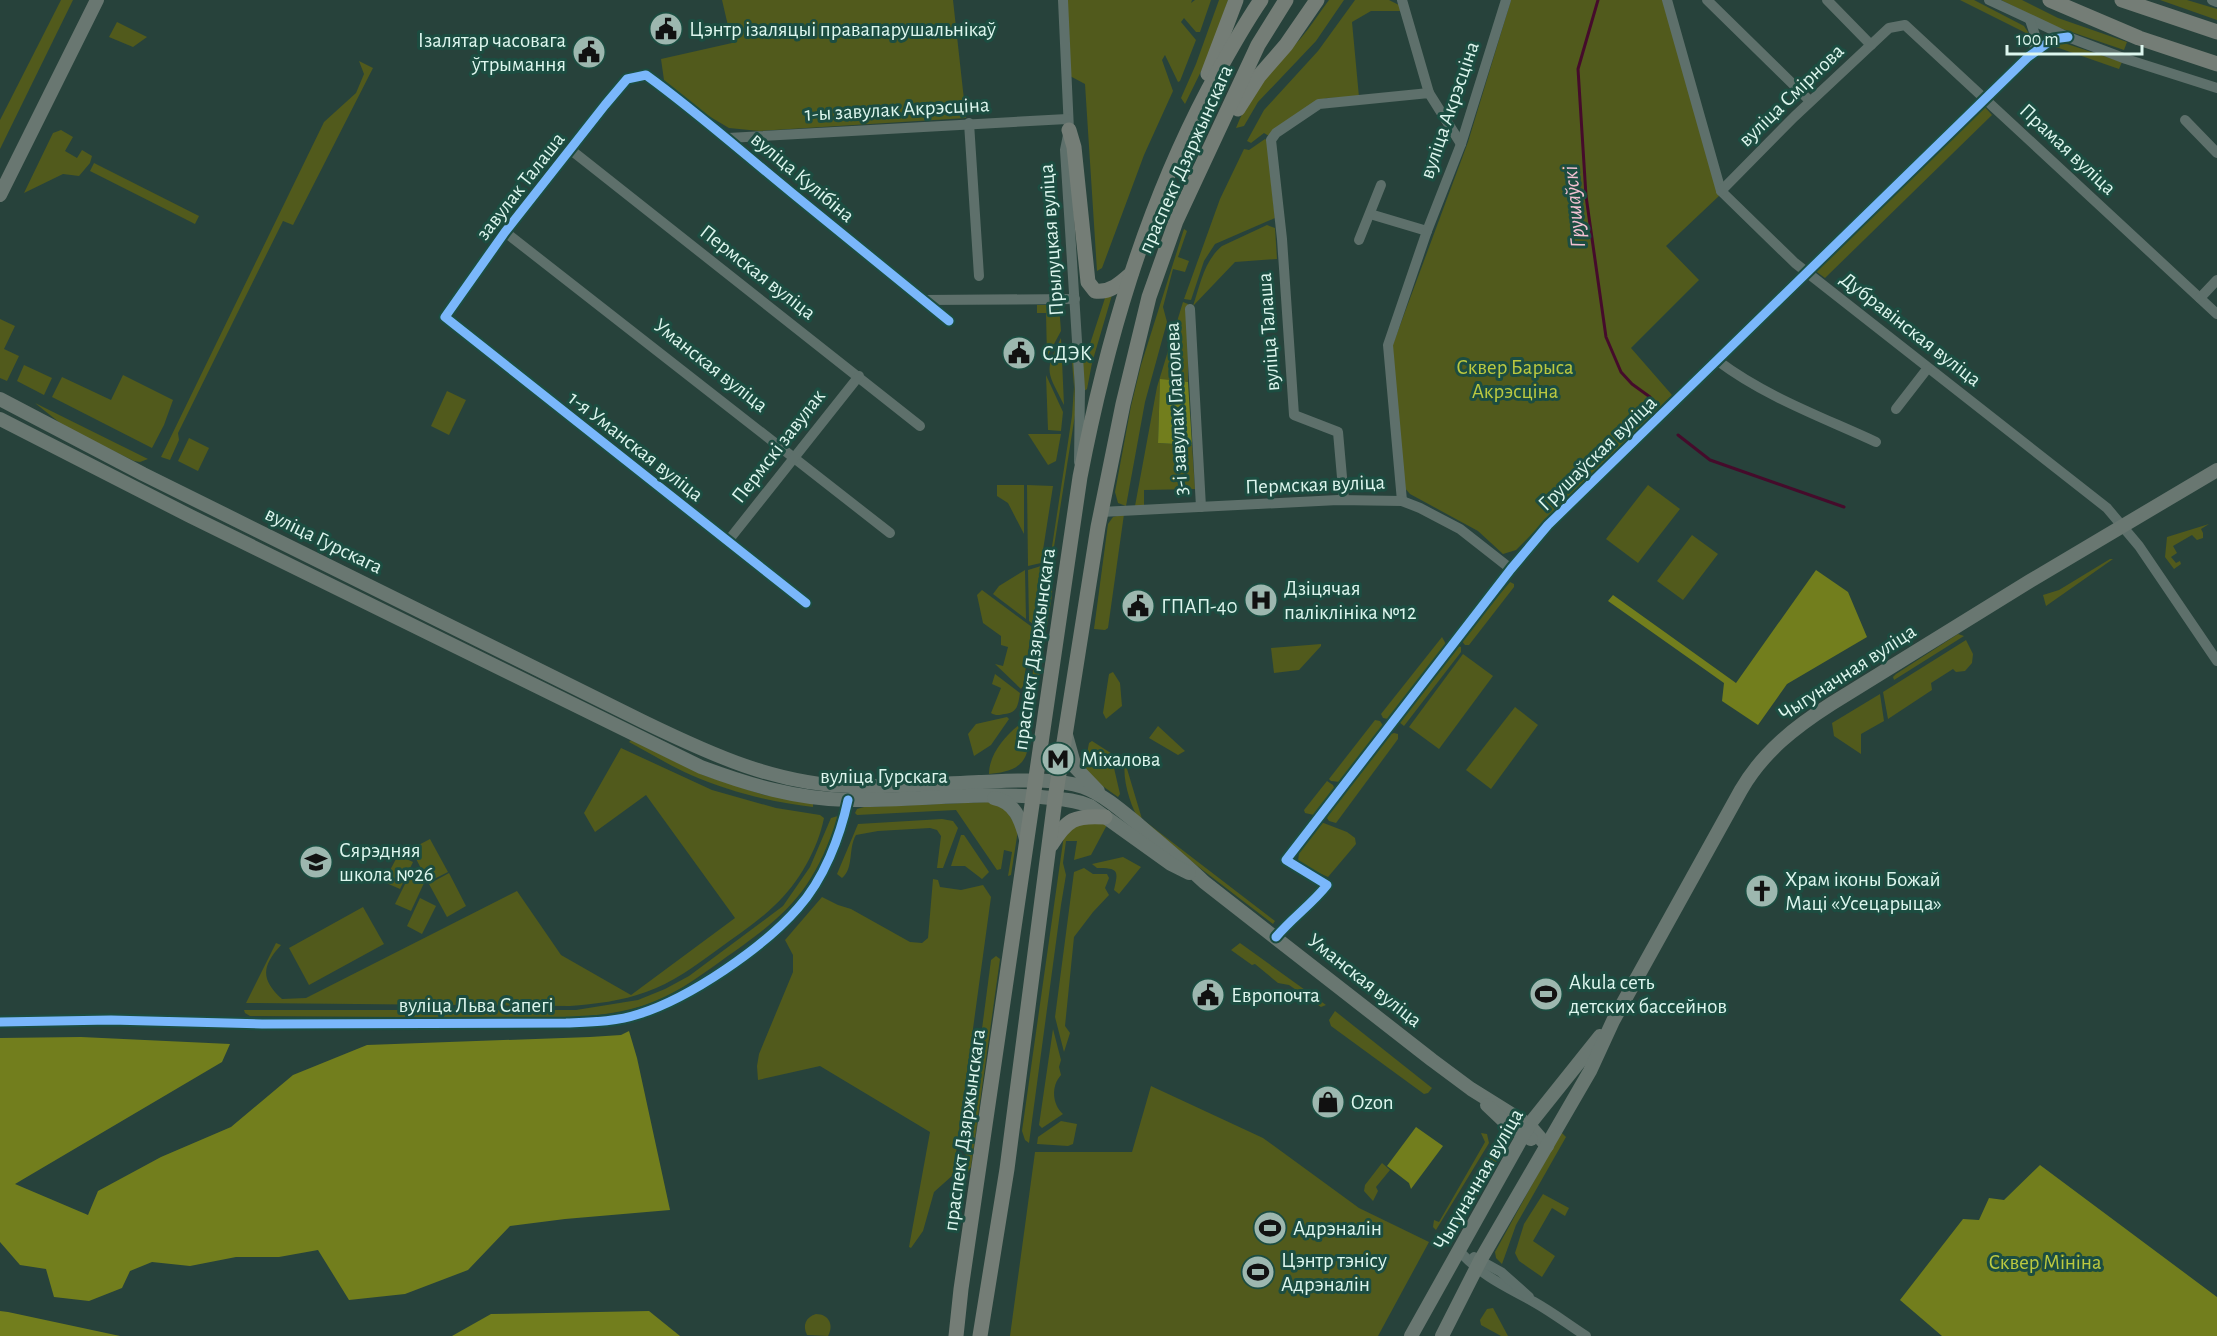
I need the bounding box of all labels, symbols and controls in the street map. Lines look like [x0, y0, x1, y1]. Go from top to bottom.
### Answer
public building icon: Цэнтр ізаляцыі правапарушальнікаў [648, 11, 684, 47]
scale bar [2007, 18, 2142, 56]
place label: Цэнтр ізаляцыі правапарушальнікаў [689, 19, 996, 40]
place label: Ізалятар часовага ўтрымання [418, 30, 566, 75]
text: 100 m [2016, 31, 2059, 49]
public building icon: Ізалятар часовага ўтрымання [571, 34, 607, 70]
street label: вуліца Акрэсціна [1416, 38, 1483, 182]
street label: вуліца Смірнова [1735, 40, 1848, 151]
street label: праспект Дзяржынскага [1134, 61, 1237, 257]
street label: 1-ы завулак Акрэсціна [804, 94, 990, 125]
street label: Прамая вуліца [2015, 100, 2120, 199]
street label: завулак Талаша [472, 128, 569, 244]
street label: вуліца Кулібіна [747, 128, 859, 227]
street label: Прылуцкая вуліца [1036, 163, 1067, 317]
water label: Грушаўскі [1559, 165, 1590, 249]
street label: Пермская вуліца [696, 221, 820, 324]
street label: Дубравінская вуліца [1836, 268, 1985, 391]
street label: вуліца Талаша [1254, 272, 1283, 392]
street label: Уманская вуліца [650, 315, 772, 416]
street label: 3-і завулак Глаголева [1161, 321, 1192, 496]
public building icon: СДЭК [1001, 335, 1037, 371]
place label: СДЭК [1042, 343, 1092, 364]
park label: Сквер Барыса Акрэсціна [1456, 357, 1574, 402]
street label: Пермскі завулак [728, 385, 829, 507]
street label: 1-я Уманская вуліца [564, 387, 707, 506]
street label: Грушаўская вуліца [1534, 392, 1661, 515]
street label: Пермская вуліца [1245, 472, 1386, 497]
street label: вуліца Гурскага [262, 503, 386, 578]
street label: праспект Дзяржынскага [1010, 546, 1059, 751]
place label: Дзіцячая паліклініка №12 [1284, 578, 1416, 623]
hospital icon: Дзіцячая паліклініка №12 [1243, 582, 1279, 618]
public building icon: ГПАП-40 [1120, 588, 1156, 624]
place label: ГПАП-40 [1161, 596, 1238, 617]
street label: Чыгуначная вуліца [1775, 620, 1920, 725]
metro station icon: Міхалова [1040, 741, 1076, 777]
place label: Міхалова [1081, 749, 1161, 770]
street label: вуліца Гурскага [820, 766, 948, 787]
place label: Сярэдняя школа №26 [339, 840, 434, 885]
school or university icon: Сярэдняя школа №26 [298, 844, 334, 880]
place label: Храм іконы Божай Маці «Усецарыца» [1785, 869, 1942, 914]
church icon: Храм іконы Божай Маці «Усецарыца» [1744, 873, 1780, 909]
street label: Уманская вуліца [1304, 930, 1426, 1031]
place label: Akula сеть детских бассейнов [1569, 972, 1727, 1017]
sports icon: Akula сеть детских бассейнов [1528, 976, 1564, 1012]
public building icon: Европочта [1190, 977, 1226, 1013]
place label: Европочта [1231, 985, 1320, 1006]
street label: вуліца Льва Сапегі [398, 995, 554, 1016]
street label: праспект Дзяржынскага [940, 1027, 989, 1232]
shop icon: Ozon [1310, 1084, 1346, 1120]
place label: Ozon [1351, 1092, 1394, 1113]
street label: Чыгуначная вуліца [1430, 1105, 1527, 1253]
sports icon: Адрэналін [1252, 1210, 1288, 1246]
place label: Адрэналін [1293, 1218, 1382, 1239]
place label: Цэнтр тэнісу Адрэналін [1281, 1250, 1387, 1295]
park label: Сквер Мініна [1988, 1252, 2102, 1273]
sports icon: Цэнтр тэнісу Адрэналін [1240, 1254, 1276, 1290]

